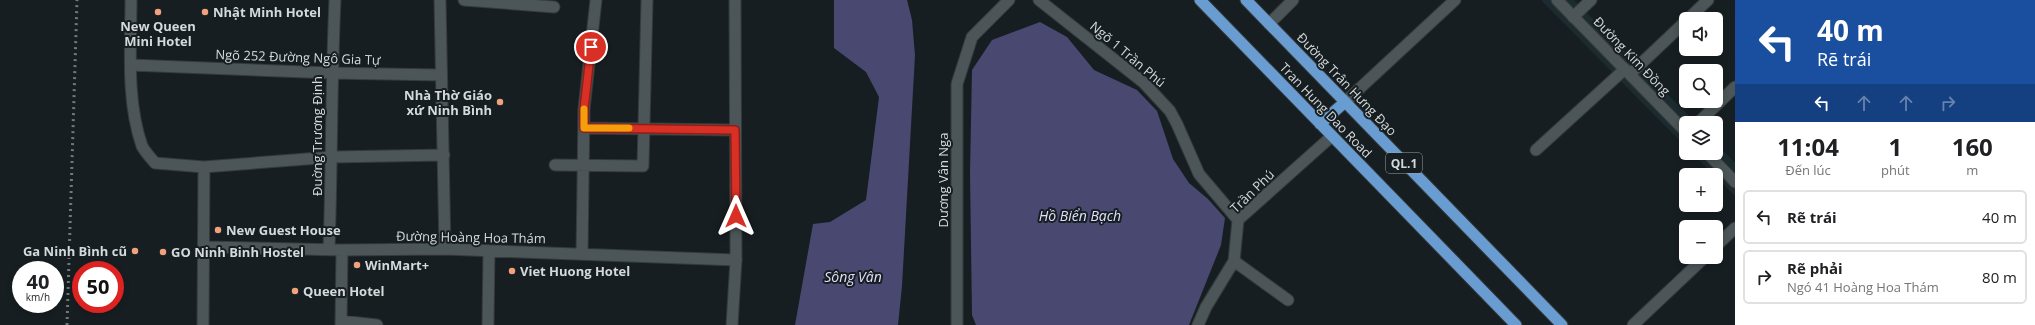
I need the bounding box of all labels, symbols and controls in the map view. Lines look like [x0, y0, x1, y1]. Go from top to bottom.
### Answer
place label: Nhật Minh Hotel [213, 3, 321, 21]
marker: New Queen Mini Hotel [153, 7, 163, 17]
marker: Nhật Minh Hotel [200, 7, 210, 17]
text: 40 m [1817, 11, 1884, 49]
map controls [1679, 12, 1723, 264]
button: sound [1679, 12, 1723, 56]
street label: Đường Kim Đồng [1590, 13, 1674, 99]
icon: left [1751, 16, 1803, 68]
place label: New Queen Mini Hotel [120, 17, 196, 50]
street label: Ngõ 1 Trần Phú [1086, 17, 1170, 91]
street label: Đường Trân Hưng Đạo [1293, 29, 1401, 139]
pin [574, 30, 608, 64]
icon: arrive [580, 36, 602, 58]
street label: Ngõ 252 Đường Ngô Gia Tự [215, 45, 382, 69]
text: Rẽ trái [1817, 47, 1871, 71]
street label: Tran Hung Dao Road [1276, 58, 1376, 162]
button: search [1679, 64, 1723, 108]
street label: Đuờng Trương Định [308, 76, 326, 196]
place label: Nhà Thờ Giáo xứ Ninh Bình [404, 86, 492, 119]
icon: left [1811, 92, 1833, 114]
icon: ahead [1853, 92, 1875, 114]
icon: ahead [1895, 92, 1917, 114]
icon: right [1937, 92, 1959, 114]
marker: Nhà Thờ Giáo xứ Ninh Bình [495, 97, 505, 107]
button: layers [1679, 116, 1723, 160]
text: 11:04 [1777, 130, 1839, 163]
text: 1 [1888, 130, 1902, 163]
text: 160 [1952, 130, 1993, 163]
street label: Dương Vân Nga [934, 133, 952, 227]
road number: QL.1 [1386, 153, 1422, 173]
text: Đến lúc [1785, 161, 1831, 179]
text: phút [1881, 161, 1910, 179]
text: m [1966, 161, 1978, 179]
street label: Trần Phú [1226, 165, 1278, 217]
button: + [1679, 168, 1723, 212]
position arrow [715, 195, 757, 237]
water label: Hồ Biển Bạch [1039, 206, 1121, 225]
icon: left [1753, 206, 1775, 228]
text: Rẽ trái [1787, 207, 1837, 227]
text: 40 m [1982, 207, 2017, 227]
button: − [1679, 220, 1723, 264]
place label: New Guest House [226, 221, 341, 239]
marker: New Guest House [213, 225, 223, 235]
street label: Đường Hoàng Hoa Thám [396, 227, 546, 247]
place label: Ga Ninh Bình cũ [23, 242, 127, 260]
place label: GO Ninh Binh Hostel [171, 243, 304, 261]
marker: Ga Ninh Bình cũ [130, 246, 140, 256]
marker: GO Ninh Binh Hostel [158, 247, 168, 257]
place label: WinMart+ [365, 256, 429, 274]
text: Rẽ phải [1787, 258, 1843, 278]
marker: WinMart+ [352, 260, 362, 270]
speed limit sign: 50 [72, 261, 124, 313]
place label: Viet Huong Hotel [520, 262, 630, 280]
marker: Viet Huong Hotel [507, 266, 517, 276]
icon: right [1753, 266, 1775, 288]
water label: Sông Vân [824, 267, 882, 286]
text: 80 m [1982, 267, 2017, 287]
text: 40 [27, 268, 49, 295]
text: Ngó 41 Hoàng Hoa Thám [1787, 278, 1939, 296]
place label: Queen Hotel [303, 282, 384, 300]
marker: Queen Hotel [290, 286, 300, 296]
text: km/h [26, 290, 50, 304]

